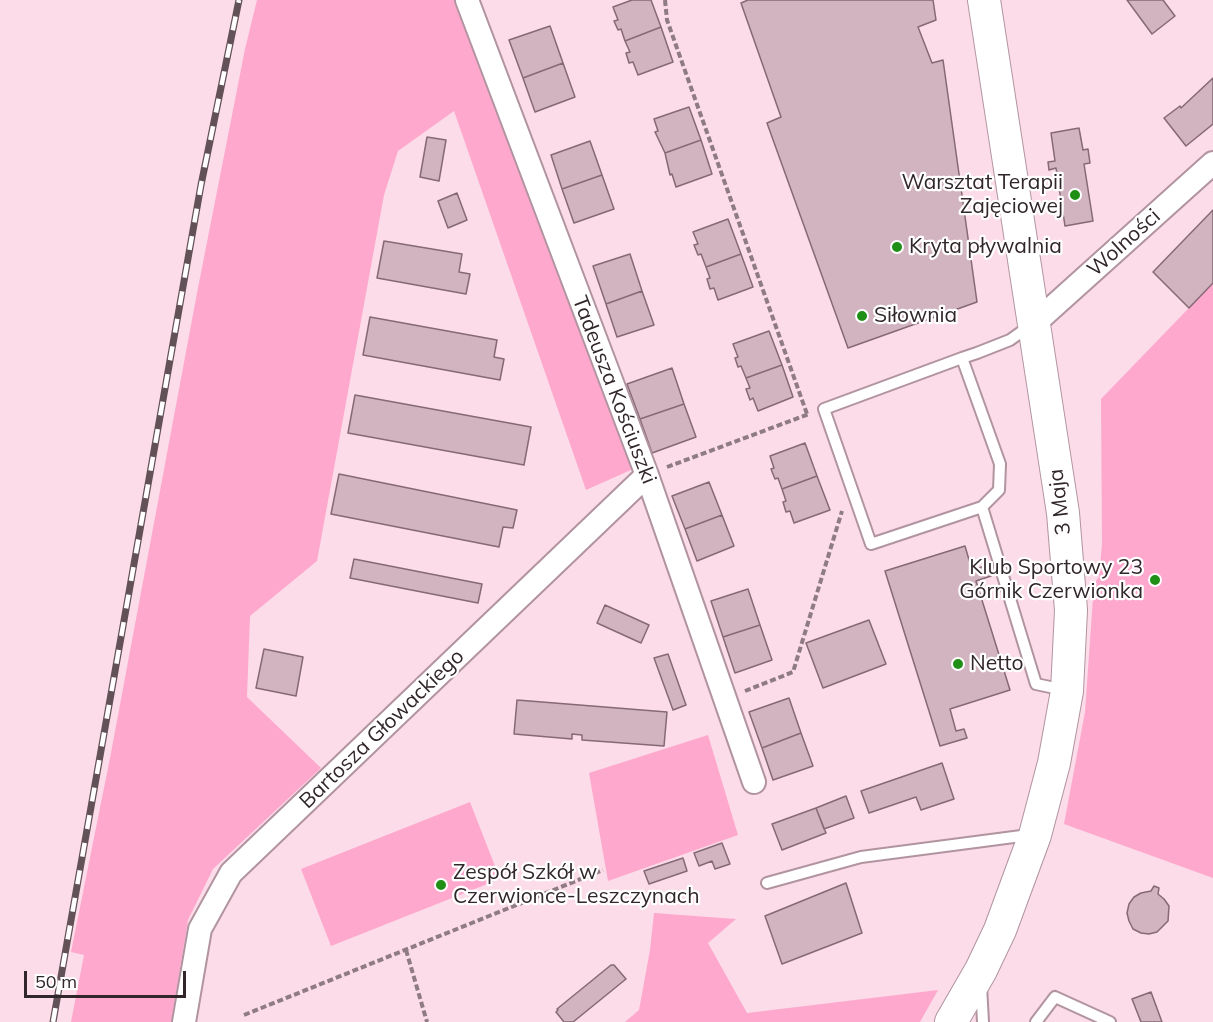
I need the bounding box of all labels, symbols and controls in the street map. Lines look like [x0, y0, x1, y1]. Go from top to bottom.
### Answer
place label: Warsztat Terapii Zajęciowej [902, 170, 1063, 220]
marker: Warsztat Terapii Zajęciowej [1068, 188, 1082, 202]
street label: Wolności [1082, 204, 1166, 282]
place label: Kryta pływalnia [909, 234, 1062, 260]
marker: Kryta pływalnia [890, 240, 904, 254]
street label: Tadeusza Kościuszki [567, 293, 661, 487]
place label: Siłownia [874, 303, 957, 329]
marker: Siłownia [855, 309, 869, 323]
street label: 3 Maja [1043, 468, 1077, 536]
place label: Klub Sportowy 23 Górnik Czerwionka [959, 555, 1143, 605]
marker: Klub Sportowy 23 Górnik Czerwionka [1148, 573, 1162, 587]
street label: Bartosza Głowackiego [295, 644, 469, 814]
place label: Netto [970, 651, 1023, 677]
marker: Netto [951, 657, 965, 671]
place label: Zespół Szkół w Czerwionce-Leszczynach [453, 860, 699, 910]
marker: Zespół Szkół w Czerwionce-Leszczynach [434, 878, 448, 892]
scale bar [27, 959, 189, 997]
text: 50 m [35, 970, 77, 993]

